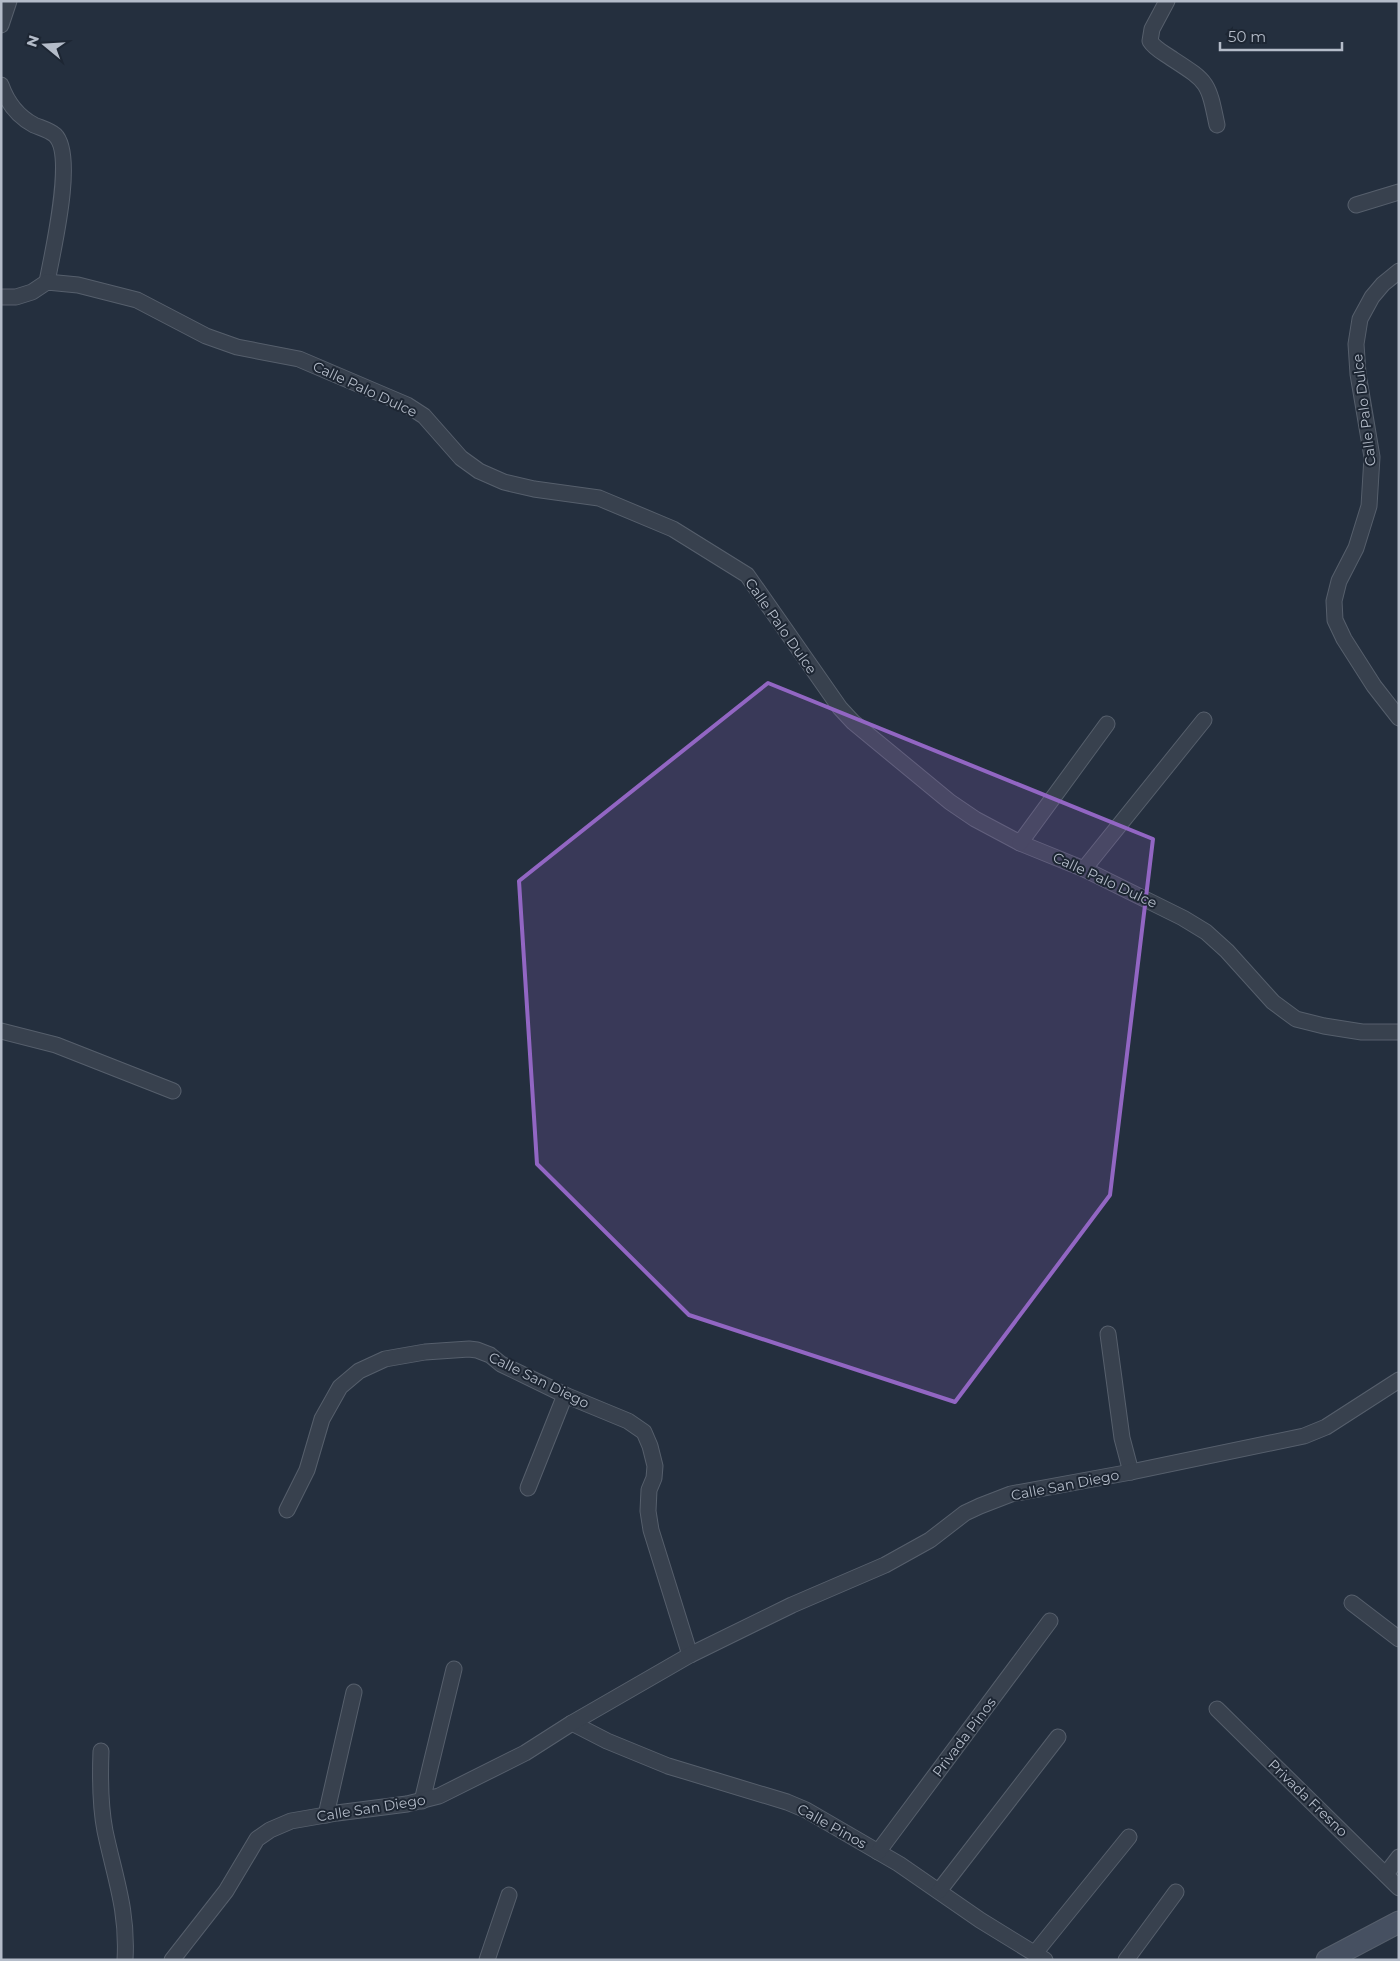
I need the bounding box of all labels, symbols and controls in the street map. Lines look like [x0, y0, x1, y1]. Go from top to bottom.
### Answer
north arrow [20, 20, 70, 70]
scale bar [1220, 20, 1342, 52]
text: 50 m [1228, 27, 1266, 46]
text: N [22, 33, 43, 49]
street label: Calle Palo Dulce [1348, 353, 1380, 467]
street label: Calle Palo Dulce [310, 357, 420, 421]
street label: Calle Palo Dulce [741, 575, 821, 677]
street label: Calle Palo Dulce [1050, 848, 1160, 912]
street label: Calle San Diego [486, 1348, 593, 1412]
street label: Calle San Diego [1009, 1466, 1121, 1504]
street label: Privada Pinos [928, 1694, 1000, 1780]
street label: Privada Fresno [1264, 1756, 1352, 1841]
street label: Calle San Diego [315, 1790, 427, 1825]
street label: Calle Pinos [794, 1800, 870, 1853]

